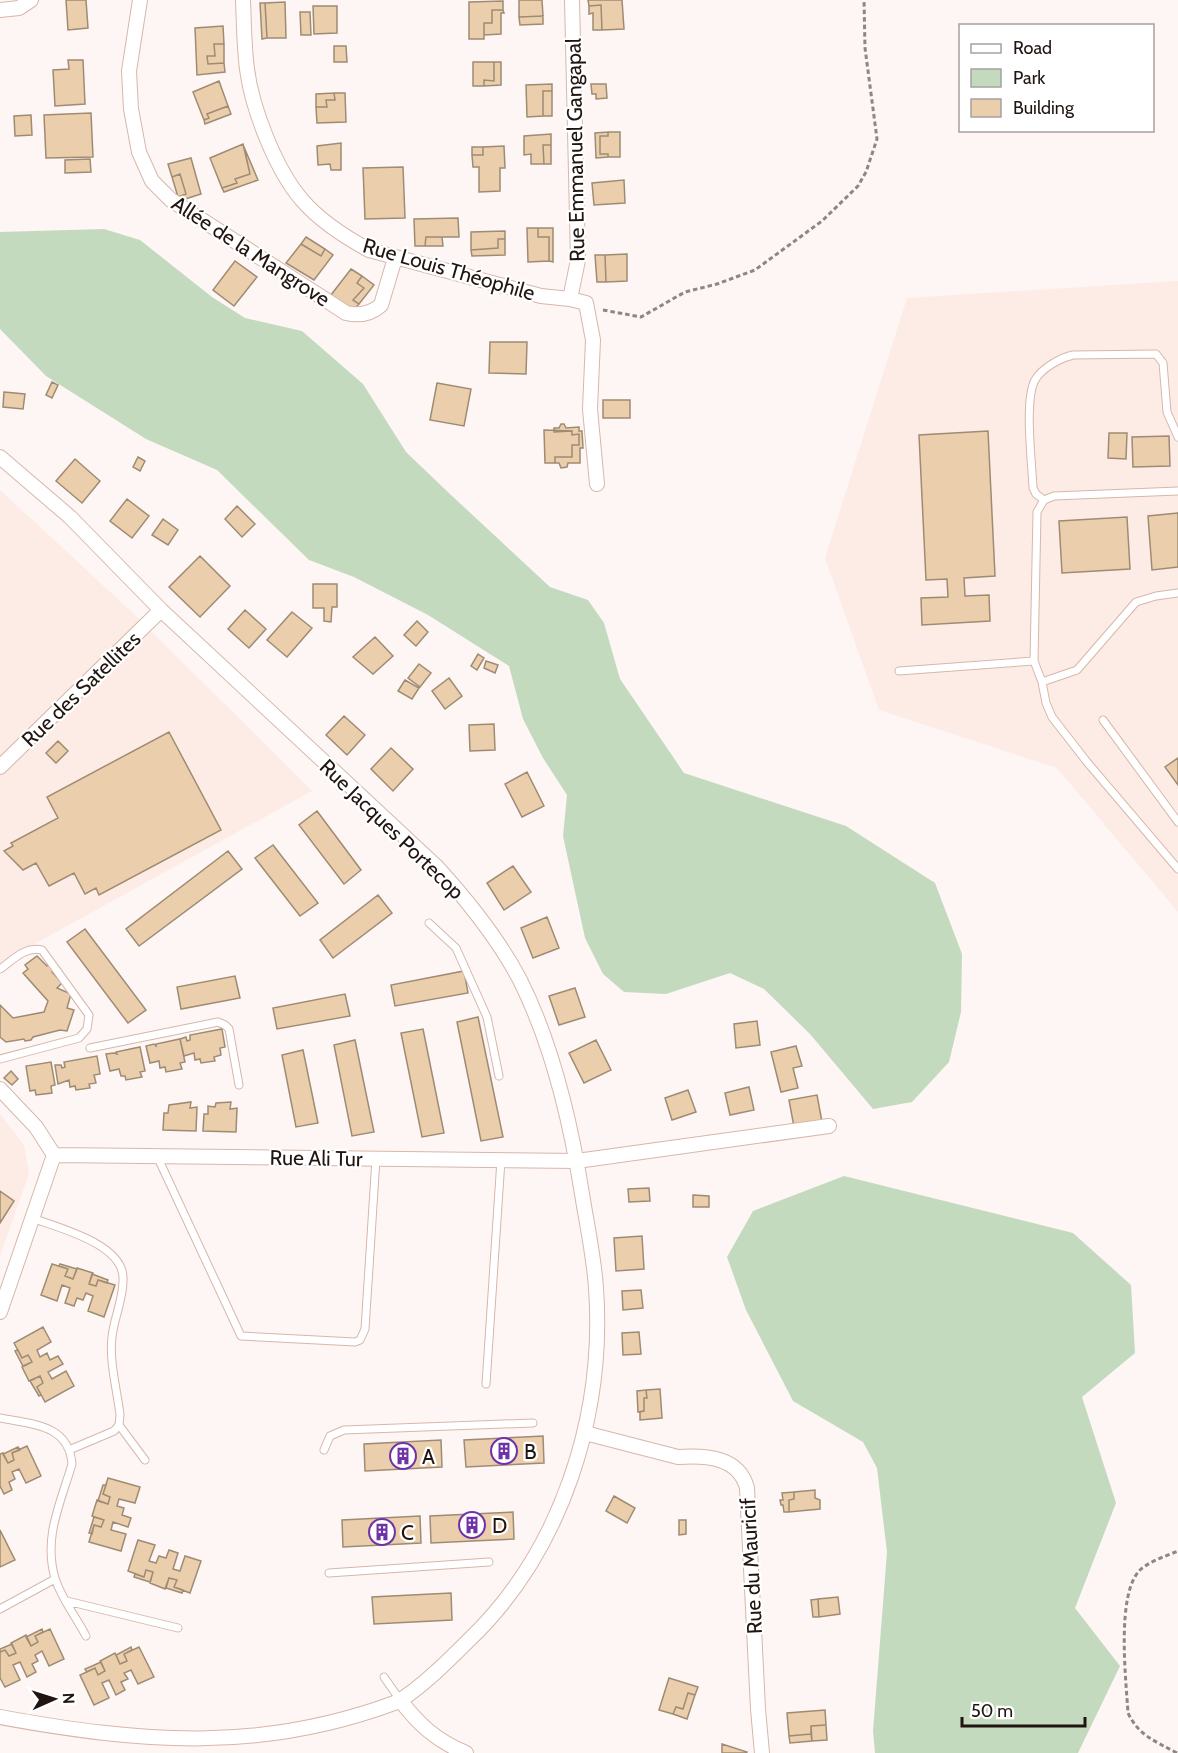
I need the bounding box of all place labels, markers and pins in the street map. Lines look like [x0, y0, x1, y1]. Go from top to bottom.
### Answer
building icon: B [489, 1436, 519, 1466]
place label: B [524, 1439, 537, 1464]
building icon: A [388, 1441, 418, 1471]
place label: A [422, 1444, 435, 1469]
building icon: D [457, 1510, 487, 1540]
place label: D [492, 1513, 507, 1538]
building icon: C [367, 1517, 397, 1547]
place label: C [401, 1520, 414, 1545]

